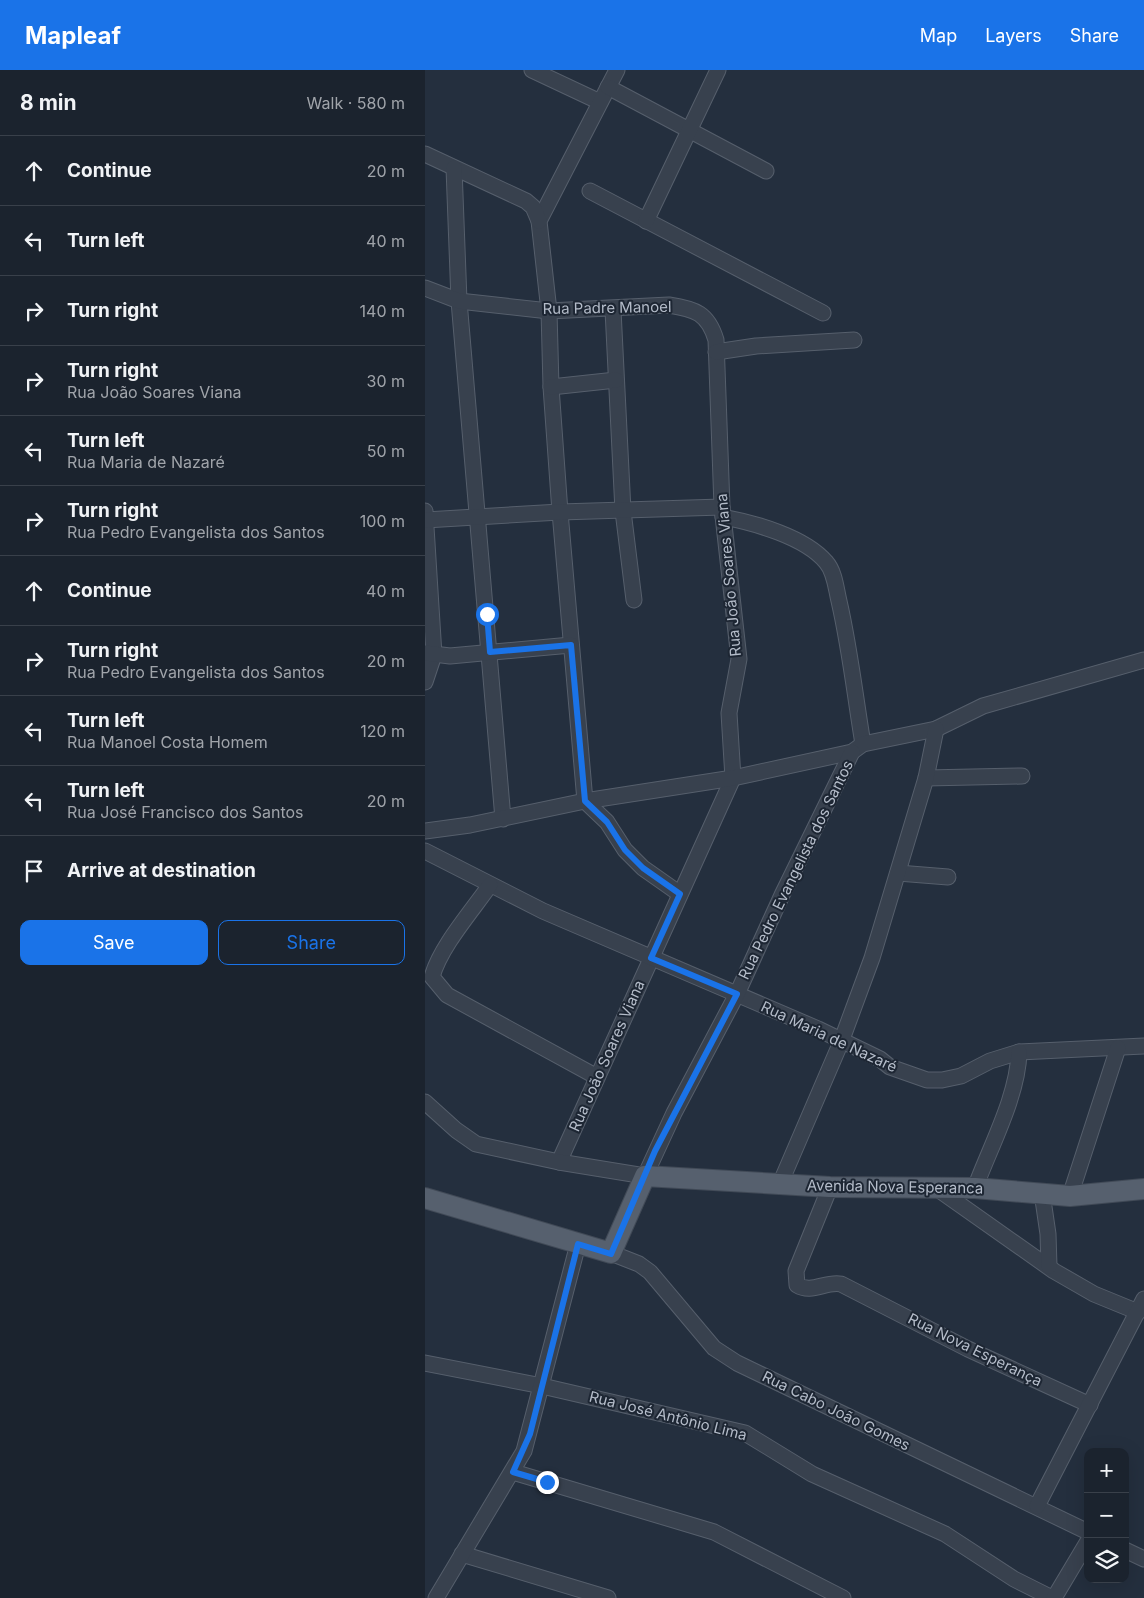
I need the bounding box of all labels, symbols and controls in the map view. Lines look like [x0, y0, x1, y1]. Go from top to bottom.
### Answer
text: Mapleaf [25, 21, 121, 50]
text: Map [920, 25, 957, 46]
text: Layers [985, 25, 1042, 46]
text: Share [1070, 25, 1119, 46]
text: 8 min [20, 90, 77, 115]
text: Walk · 580 m [307, 93, 405, 113]
icon: ahead [20, 157, 48, 185]
text: Continue [67, 159, 152, 182]
text: 20 m [367, 161, 405, 181]
icon: left [20, 227, 48, 255]
text: Turn left [67, 229, 145, 252]
text: 40 m [366, 231, 405, 251]
icon: right [20, 297, 48, 325]
street label: Rua Padre Manoel [542, 297, 672, 318]
text: Turn right [67, 299, 158, 322]
text: 140 m [360, 301, 405, 321]
text: Turn right [67, 359, 158, 382]
icon: right [20, 367, 48, 395]
text: 30 m [367, 371, 405, 391]
text: Rua João Soares Viana [67, 382, 242, 402]
text: Turn left [67, 429, 145, 452]
icon: left [20, 437, 48, 465]
text: 50 m [367, 441, 405, 461]
text: Rua Maria de Nazaré [67, 452, 225, 472]
street label: Rua João Soares Viana [712, 493, 745, 657]
text: Turn right [67, 499, 158, 522]
icon: right [20, 507, 48, 535]
text: 100 m [360, 511, 405, 531]
text: Rua Pedro Evangelista dos Santos [67, 522, 325, 542]
icon: ahead [20, 577, 48, 605]
text: Continue [67, 579, 152, 602]
text: 40 m [366, 581, 405, 601]
route start [476, 603, 499, 626]
text: Turn right [67, 639, 158, 662]
icon: right [20, 647, 48, 675]
text: 20 m [367, 651, 405, 671]
text: Rua Pedro Evangelista dos Santos [67, 662, 325, 682]
text: Turn left [67, 709, 145, 732]
icon: left [20, 717, 48, 745]
text: 120 m [360, 721, 405, 741]
text: Rua Manoel Costa Homem [67, 732, 268, 752]
street label: Rua Pedro Evangelista dos Santos [734, 757, 857, 982]
text: Turn left [67, 779, 145, 802]
icon: left [20, 787, 48, 815]
text: 20 m [367, 791, 405, 811]
text: Rua José Francisco dos Santos [67, 802, 304, 822]
icon: arrive [20, 857, 48, 885]
text: Arrive at destination [67, 859, 256, 882]
button: Save [20, 920, 208, 965]
button: Share [218, 920, 405, 965]
street label: Rua João Soares Viana [565, 977, 649, 1134]
street label: Rua Maria de Nazaré [758, 997, 900, 1076]
street label: Avenida Nova Esperanca [807, 1175, 983, 1198]
street label: Rua Nova Esperança [905, 1309, 1045, 1390]
street label: Rua Cabo João Gomes [759, 1366, 913, 1455]
street label: Rua José Antônio Lima [587, 1387, 749, 1444]
map controls [1084, 1448, 1129, 1583]
button: + [1084, 1448, 1129, 1493]
route end [536, 1471, 559, 1494]
button: − [1084, 1493, 1129, 1538]
button: layers [1084, 1538, 1129, 1583]

